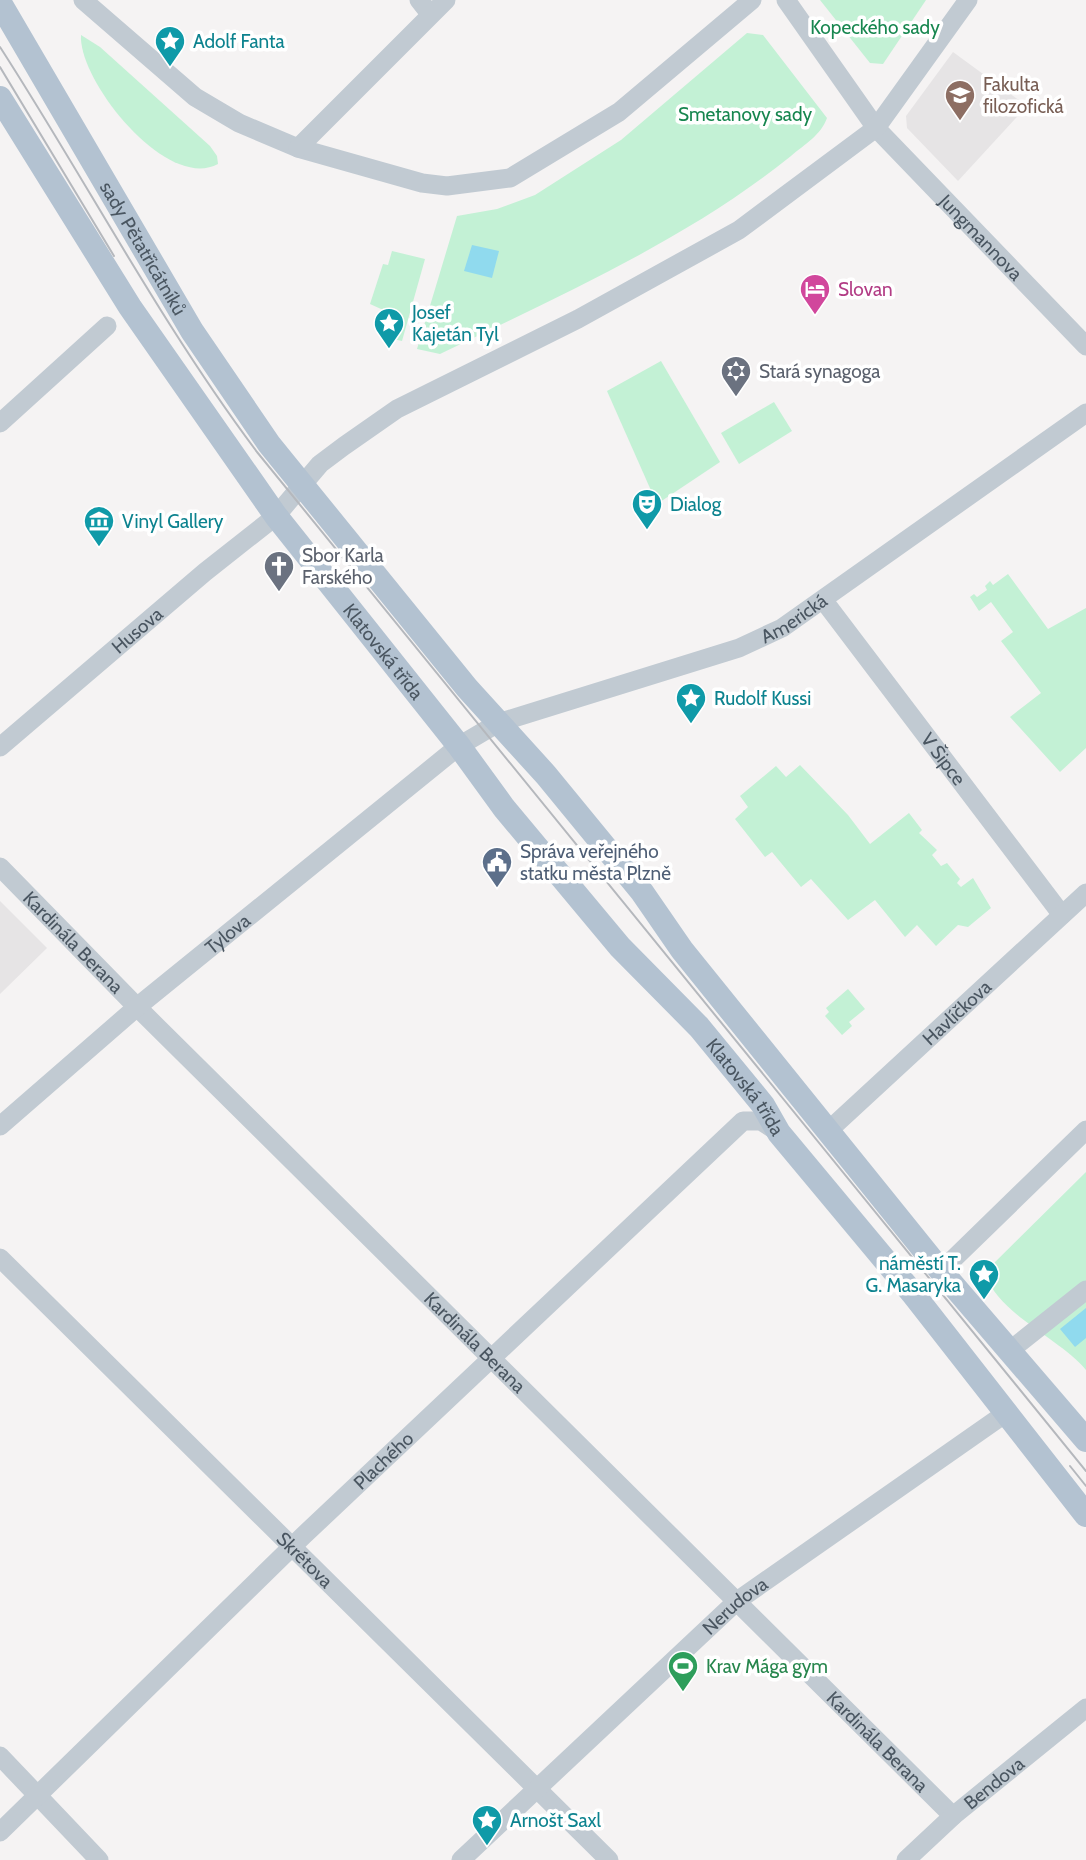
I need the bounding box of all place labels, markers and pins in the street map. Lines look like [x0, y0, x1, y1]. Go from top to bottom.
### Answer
place icon: Adolf Fanta [153, 24, 187, 68]
place label: Adolf Fanta [193, 30, 285, 53]
place label: Fakulta filozofická [983, 73, 1064, 118]
school or university icon: Fakulta filozofická [943, 78, 977, 122]
hotel icon: Slovan [798, 272, 832, 316]
place label: Slovan [838, 278, 893, 301]
place label: Josef Kajetán Tyl [411, 301, 499, 346]
place icon: Josef Kajetán Tyl [372, 306, 406, 350]
synagogue icon: Stará synagoga [719, 354, 753, 398]
place label: Stará synagoga [759, 360, 880, 383]
theatre icon: Dialog [630, 487, 664, 531]
place label: Dialog [670, 493, 722, 516]
museum icon: Vinyl Gallery [82, 504, 116, 548]
place label: Vinyl Gallery [122, 510, 224, 533]
place label: Sbor Karla Farského [302, 544, 384, 589]
church icon: Sbor Karla Farského [262, 549, 296, 593]
place icon: Rudolf Kussi [674, 681, 708, 725]
place label: Rudolf Kussi [714, 687, 811, 710]
place label: Správa veřejného statku města Plzně [520, 840, 671, 885]
public building icon: Správa veřejného statku města Plzně [480, 845, 514, 889]
place label: náměstí T. G. Masaryka [865, 1252, 961, 1297]
place icon: náměstí T. G. Masaryka [967, 1257, 1001, 1301]
sports icon: Krav Mága gym [666, 1649, 700, 1693]
place label: Krav Mága gym [706, 1655, 828, 1678]
place icon: Arnošt Saxl [470, 1803, 504, 1847]
place label: Arnošt Saxl [510, 1809, 602, 1832]

